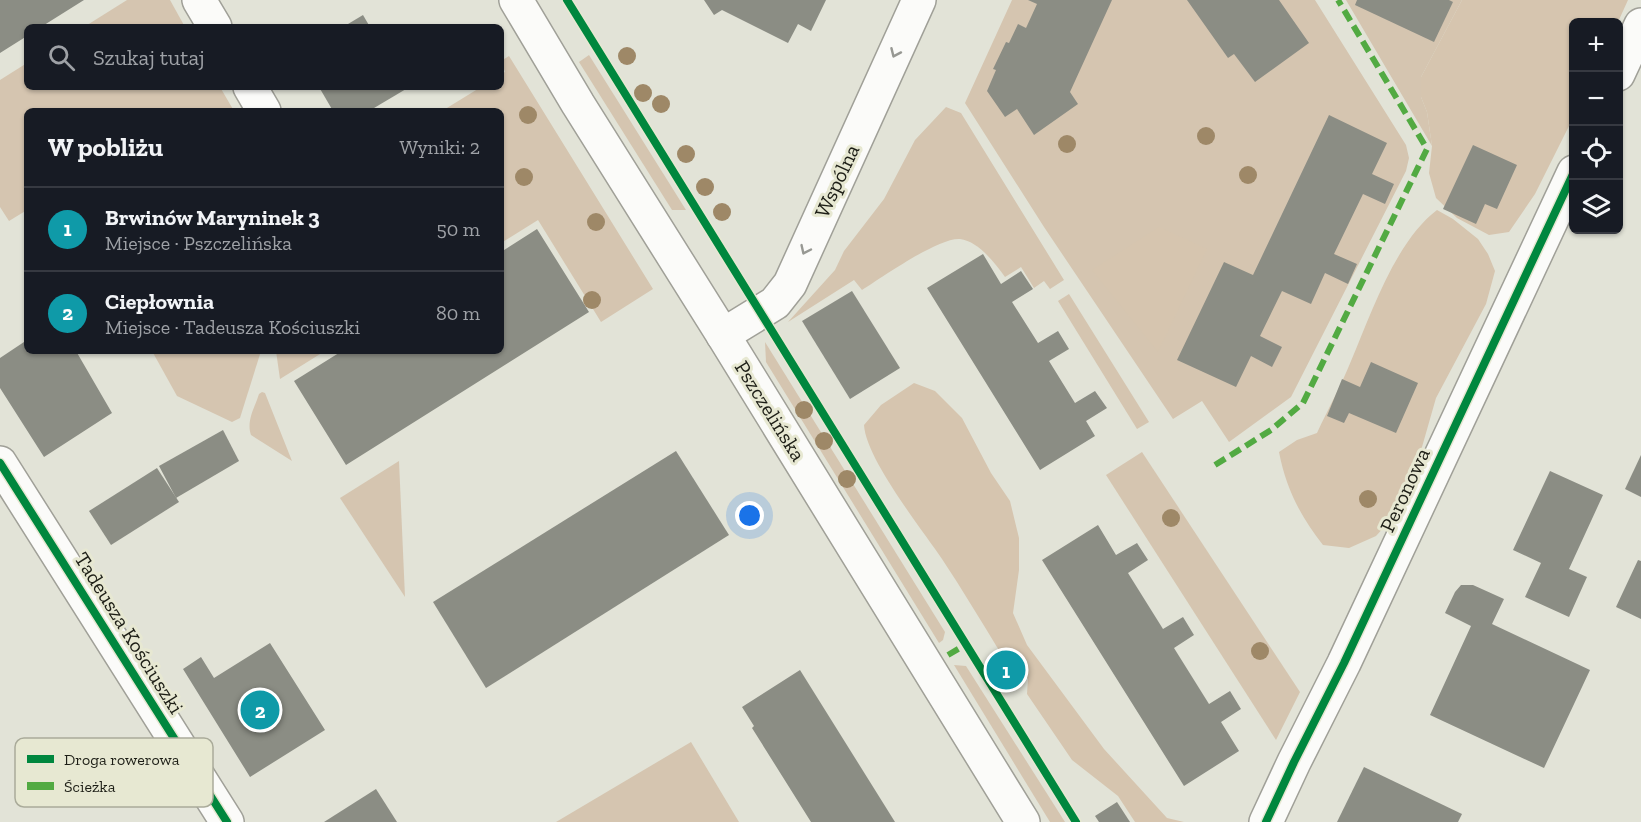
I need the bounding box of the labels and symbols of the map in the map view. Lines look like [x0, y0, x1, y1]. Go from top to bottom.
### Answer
one-way arrow [891, 47, 903, 58]
street label: Wspólna [809, 140, 864, 221]
one-way arrow [801, 243, 813, 254]
street label: Pszczelińska [730, 356, 811, 466]
street label: Peronowa [1374, 444, 1435, 536]
your location [735, 501, 764, 530]
street label: Tadeusza Kościuszki [70, 547, 189, 718]
pin: 1 [986, 648, 1026, 692]
pin: 2 [240, 688, 280, 732]
legend [15, 738, 213, 807]
text: Droga rowerowa [64, 750, 180, 769]
text: Ścieżka [64, 777, 116, 796]

